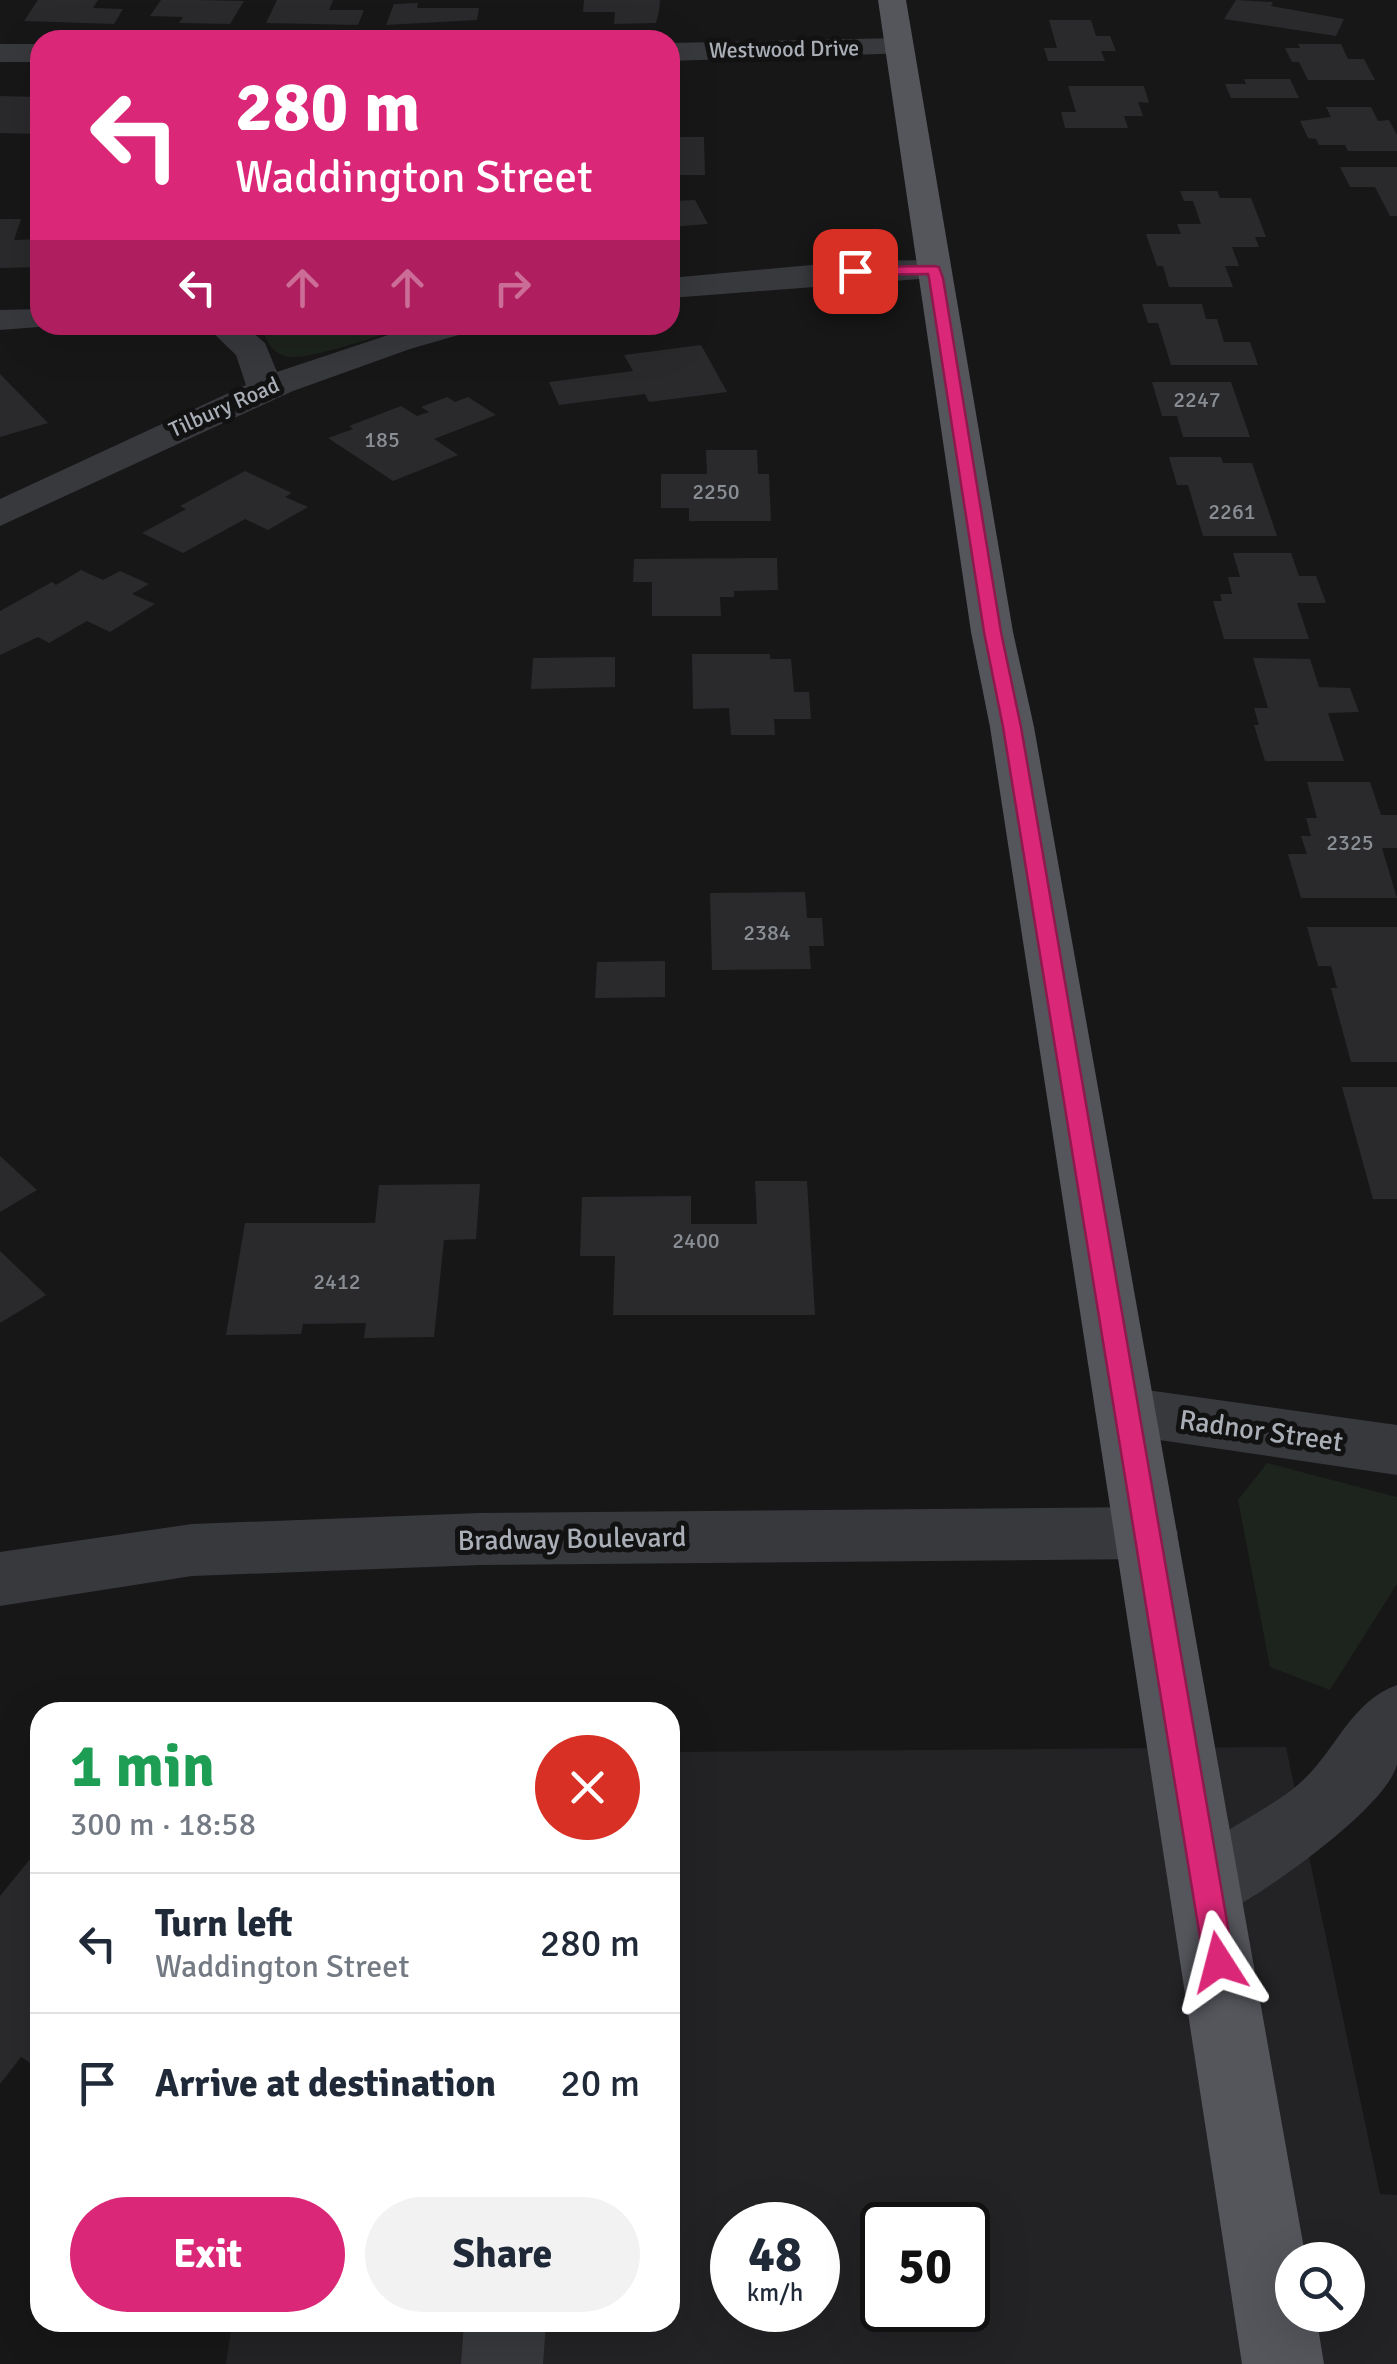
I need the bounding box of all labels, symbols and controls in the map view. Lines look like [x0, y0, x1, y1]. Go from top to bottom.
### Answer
street label: Westwood Drive [709, 34, 859, 64]
text: 280 m [235, 64, 420, 150]
icon: left [70, 70, 200, 200]
text: Waddington Street [235, 150, 593, 205]
pin [813, 229, 898, 314]
icon: arrive [828, 244, 883, 299]
icon: left [170, 260, 225, 315]
icon: ahead [275, 260, 330, 315]
icon: ahead [380, 260, 435, 315]
icon: right [485, 260, 540, 315]
street label: Tilbury Road [165, 371, 283, 443]
house number: 2247 [1173, 386, 1221, 413]
house number: 185 [364, 426, 400, 453]
house number: 2250 [692, 478, 740, 505]
house number: 2261 [1208, 498, 1256, 525]
house number: 2325 [1326, 829, 1374, 856]
house number: 2384 [743, 919, 791, 946]
house number: 2400 [672, 1227, 720, 1254]
house number: 2412 [313, 1268, 361, 1295]
street label: Radnor Street [1177, 1403, 1345, 1459]
street label: Bradway Boulevard [457, 1520, 687, 1558]
text: 1 min [70, 1730, 215, 1804]
button: close [535, 1735, 640, 1840]
text: 300 m · 18:58 [70, 1805, 256, 1844]
text: Turn left [155, 1900, 293, 1947]
position arrow [1167, 1910, 1271, 2014]
icon: left [70, 1916, 125, 1971]
text: 280 m [540, 1920, 640, 1967]
text: Waddington Street [155, 1947, 409, 1986]
icon: arrive [70, 2056, 125, 2111]
text: Arrive at destination [155, 2060, 496, 2107]
text: 20 m [560, 2060, 640, 2107]
button: Exit [70, 2197, 345, 2312]
button: Share [365, 2197, 640, 2312]
speed limit sign: 50 [860, 2202, 990, 2332]
text: 48 [748, 2224, 802, 2286]
map controls [1275, 2242, 1365, 2332]
button: search [1275, 2242, 1365, 2332]
text: km/h [747, 2277, 803, 2308]

